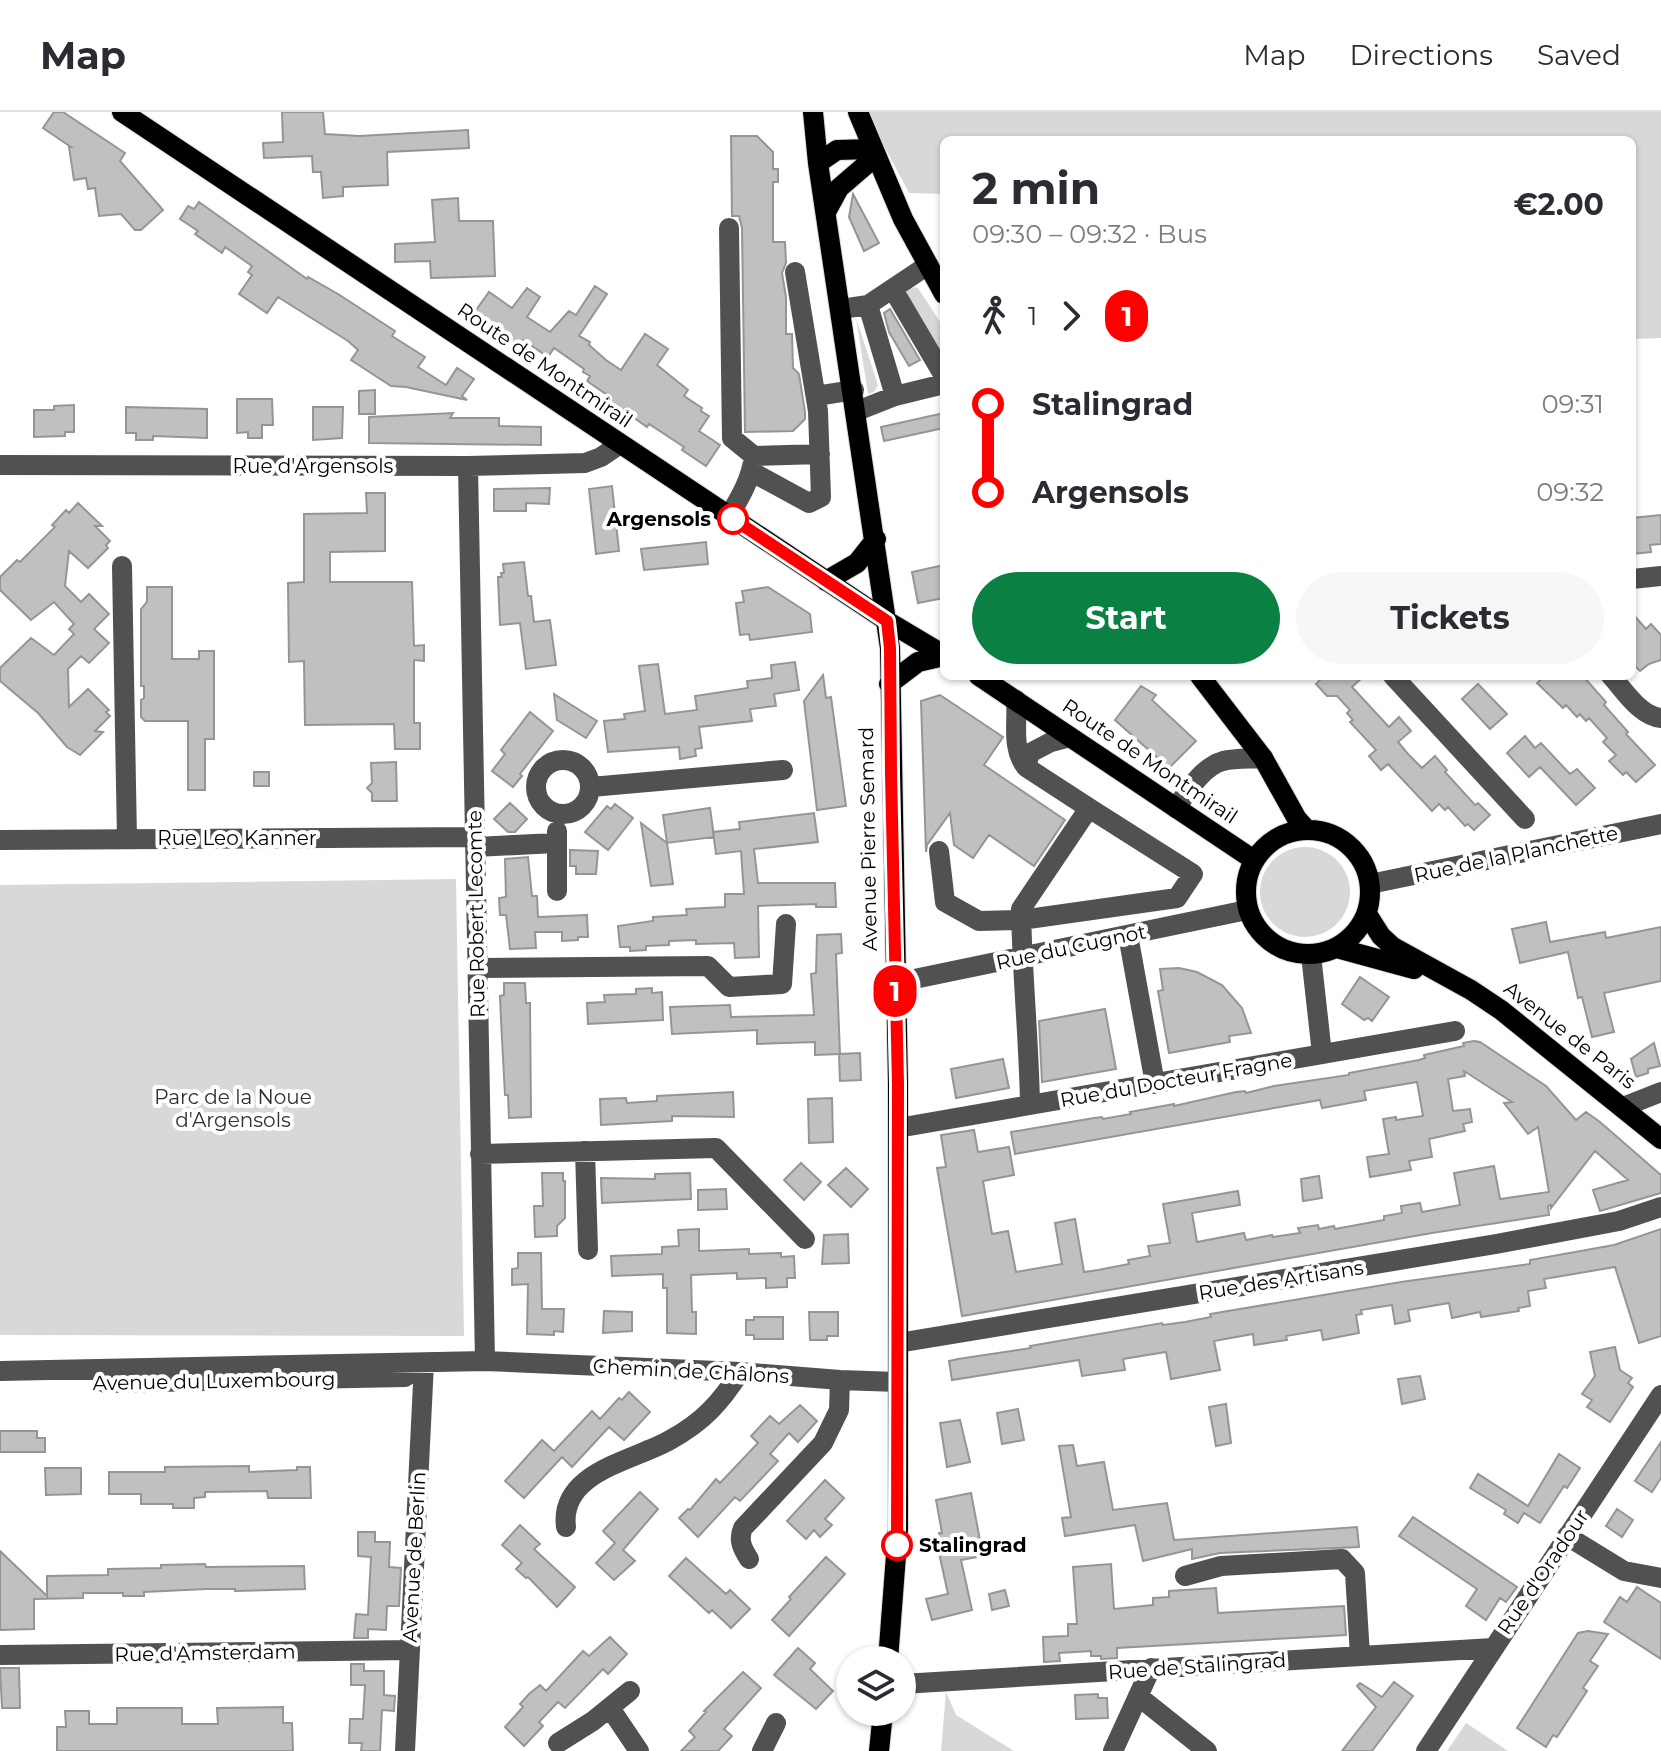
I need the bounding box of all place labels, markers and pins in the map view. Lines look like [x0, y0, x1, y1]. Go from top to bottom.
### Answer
marker: Argensols [718, 504, 748, 534]
place label: Argensols [605, 507, 711, 531]
marker: Stalingrad [882, 1530, 912, 1560]
place label: Stalingrad [919, 1533, 1026, 1557]

